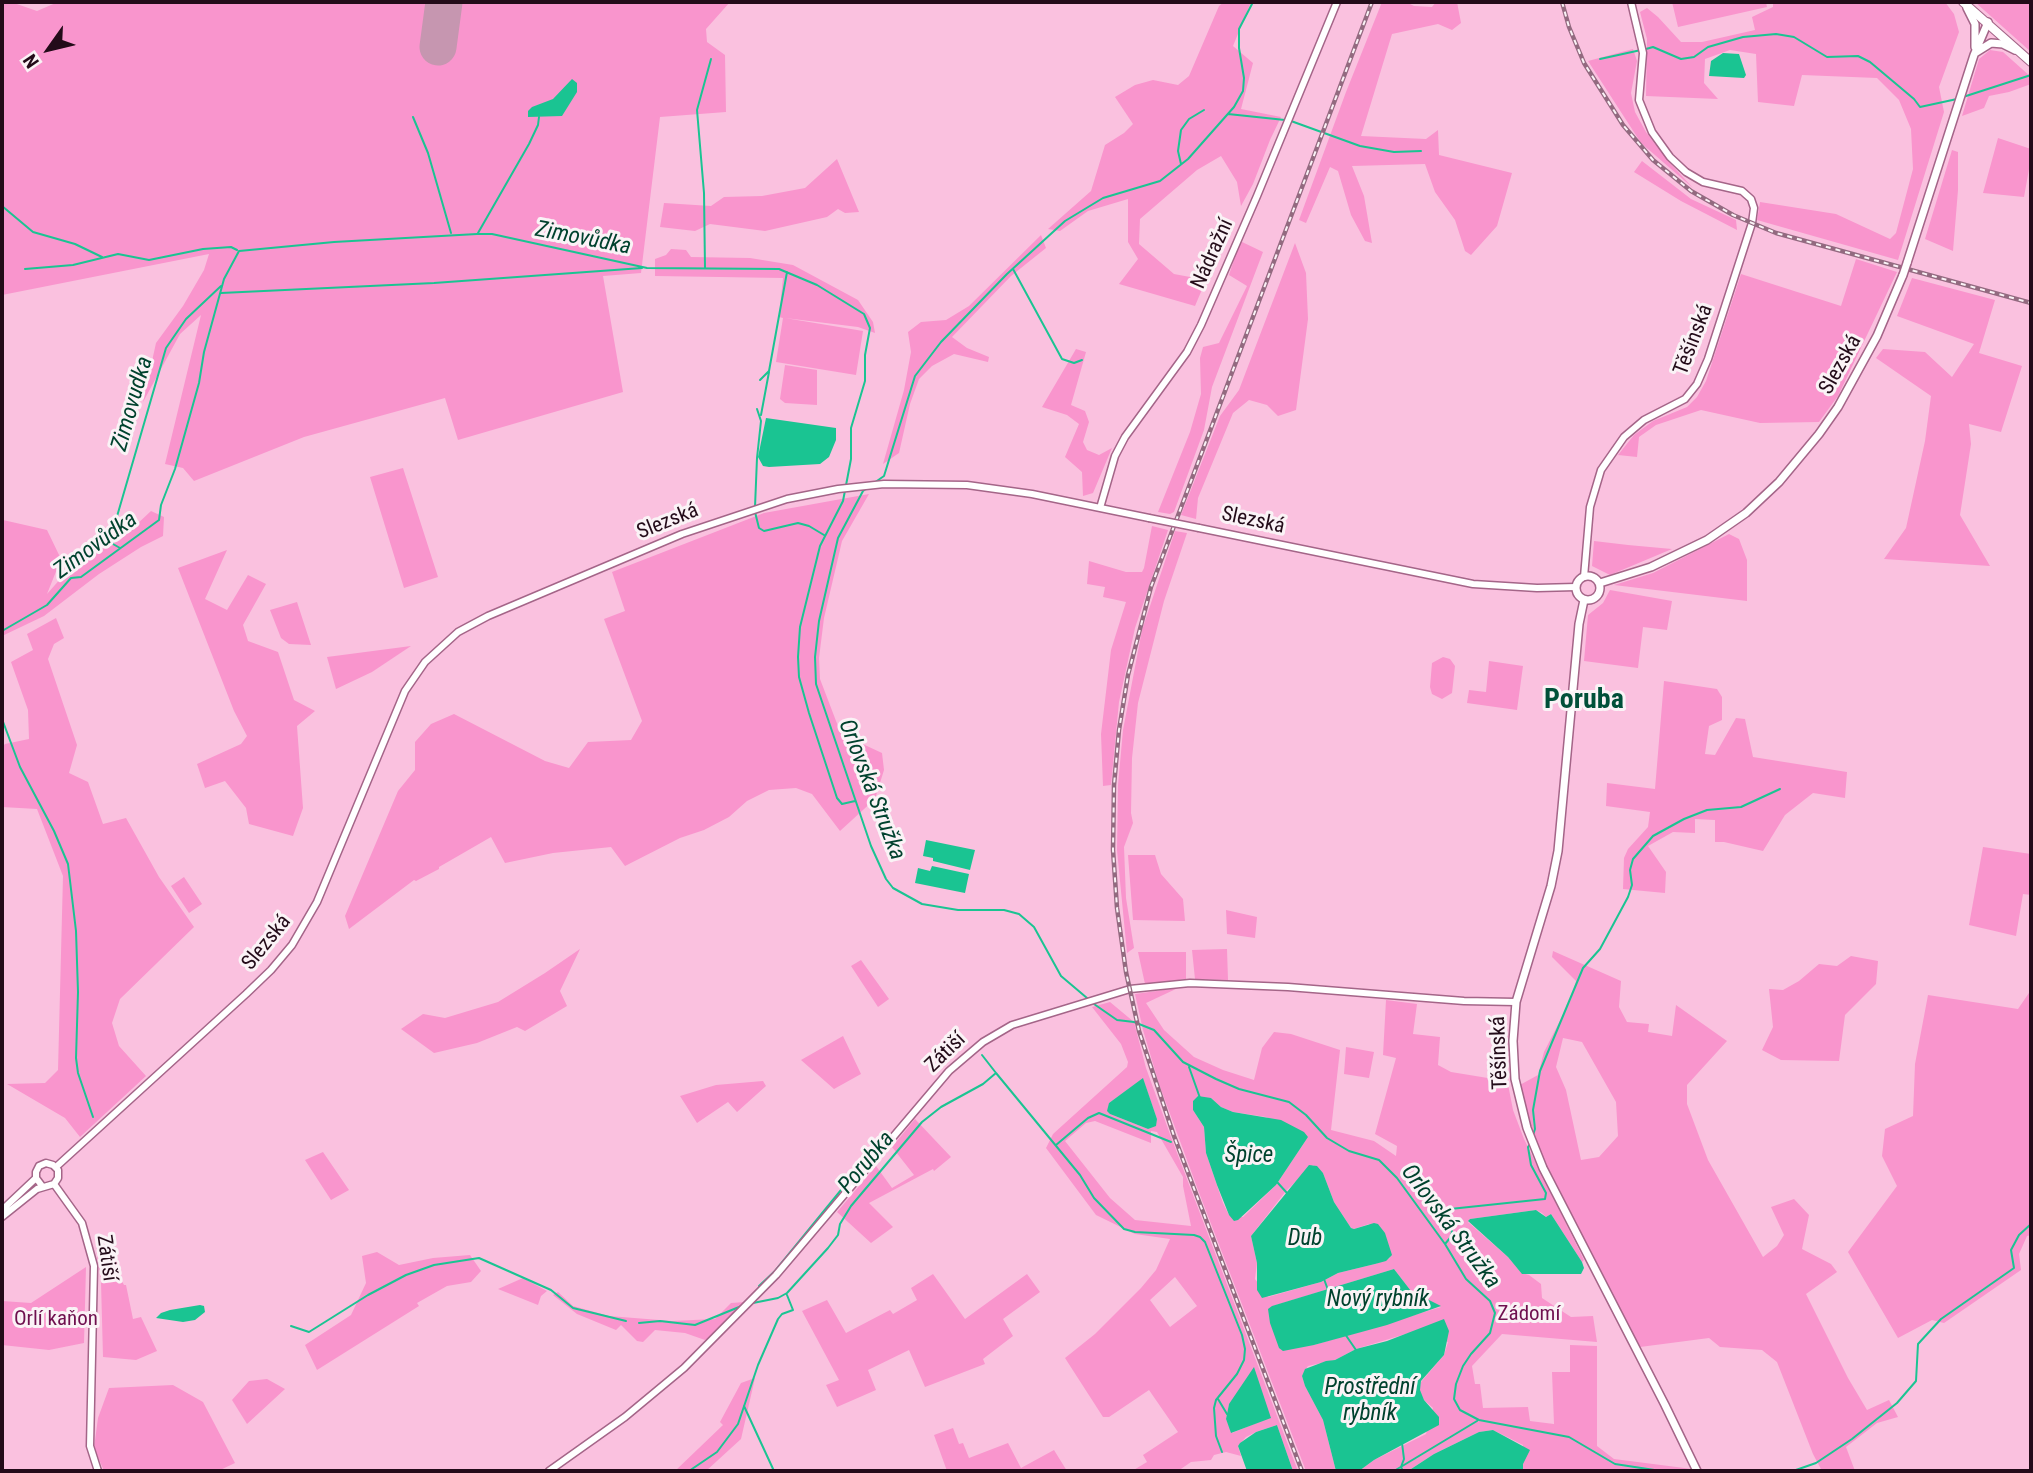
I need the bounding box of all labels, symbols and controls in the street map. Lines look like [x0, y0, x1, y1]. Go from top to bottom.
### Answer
north arrow [14, 14, 84, 84]
text: N [18, 50, 44, 72]
street label: Nádražní [1186, 215, 1240, 293]
water label: Zimovůdka [533, 216, 633, 262]
street label: Těšínská [1669, 301, 1719, 379]
street label: Slezská [1814, 331, 1868, 399]
water label: Zimovudka [106, 354, 160, 454]
street label: Slezská [634, 498, 702, 546]
street label: Slezská [1219, 502, 1287, 540]
water label: Zimovůdka [49, 506, 143, 586]
district label: Poruba [1544, 684, 1624, 718]
water label: Orlovská Stružka [832, 716, 910, 864]
street label: Slezská [237, 910, 297, 976]
street label: Těšínská [1486, 1016, 1514, 1090]
street label: Zátiší [920, 1028, 972, 1078]
water label: Porubka [833, 1126, 901, 1200]
water label: Špice [1225, 1142, 1273, 1170]
water label: Orlovská Stružka [1394, 1159, 1506, 1295]
water label: Dub [1288, 1225, 1322, 1253]
street label: Zátiší [90, 1233, 122, 1283]
water label: Nový rybník [1327, 1286, 1429, 1314]
park label: Zádomí [1498, 1302, 1560, 1328]
park label: Orlí kaňon [14, 1307, 98, 1333]
water label: Prostřední rybník [1324, 1374, 1416, 1428]

